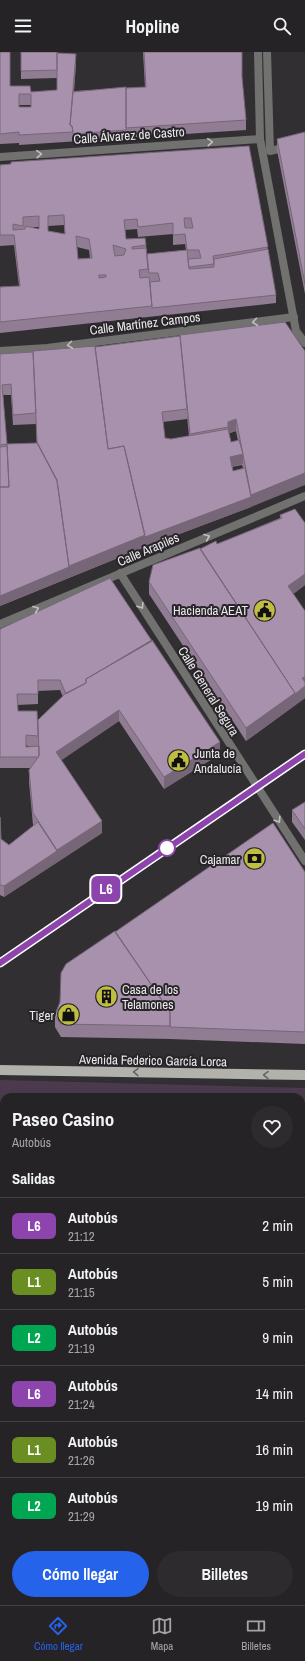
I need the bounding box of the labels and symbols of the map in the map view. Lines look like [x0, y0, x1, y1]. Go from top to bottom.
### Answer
street label: Calle Álvarez de Castro [73, 123, 185, 148]
one-way arrow [207, 137, 213, 146]
one-way arrow [36, 149, 42, 158]
street label: Calle Martínez Campos [89, 308, 201, 339]
one-way arrow [252, 317, 258, 326]
one-way arrow [67, 340, 73, 349]
street label: Calle Arapiles [115, 529, 182, 570]
one-way arrow [204, 533, 211, 541]
public building icon: Hacienda AEAT [251, 597, 277, 623]
one-way arrow [137, 602, 144, 609]
place label: Hacienda AEAT [173, 602, 248, 619]
one-way arrow [32, 605, 39, 613]
street label: Calle General Segura [174, 643, 243, 739]
place label: Junta de Andalucía [193, 745, 241, 777]
public building icon: Junta de Andalucía [165, 747, 191, 773]
one-way arrow [273, 816, 281, 823]
unlabelled marker [158, 839, 176, 857]
bank icon: Cajamar [242, 846, 268, 872]
place label: Cajamar [200, 851, 240, 868]
line badge: L6 [88, 876, 124, 902]
place label: Casa de los Telamones [122, 981, 178, 1013]
building icon: Casa de los Telamones [93, 983, 119, 1009]
shop icon: Tiger [56, 1002, 82, 1028]
place label: Tiger [29, 1007, 54, 1024]
street label: Avenida Federico García Lorca [78, 1051, 227, 1070]
one-way arrow [133, 1068, 139, 1077]
one-way arrow [263, 1070, 269, 1079]

